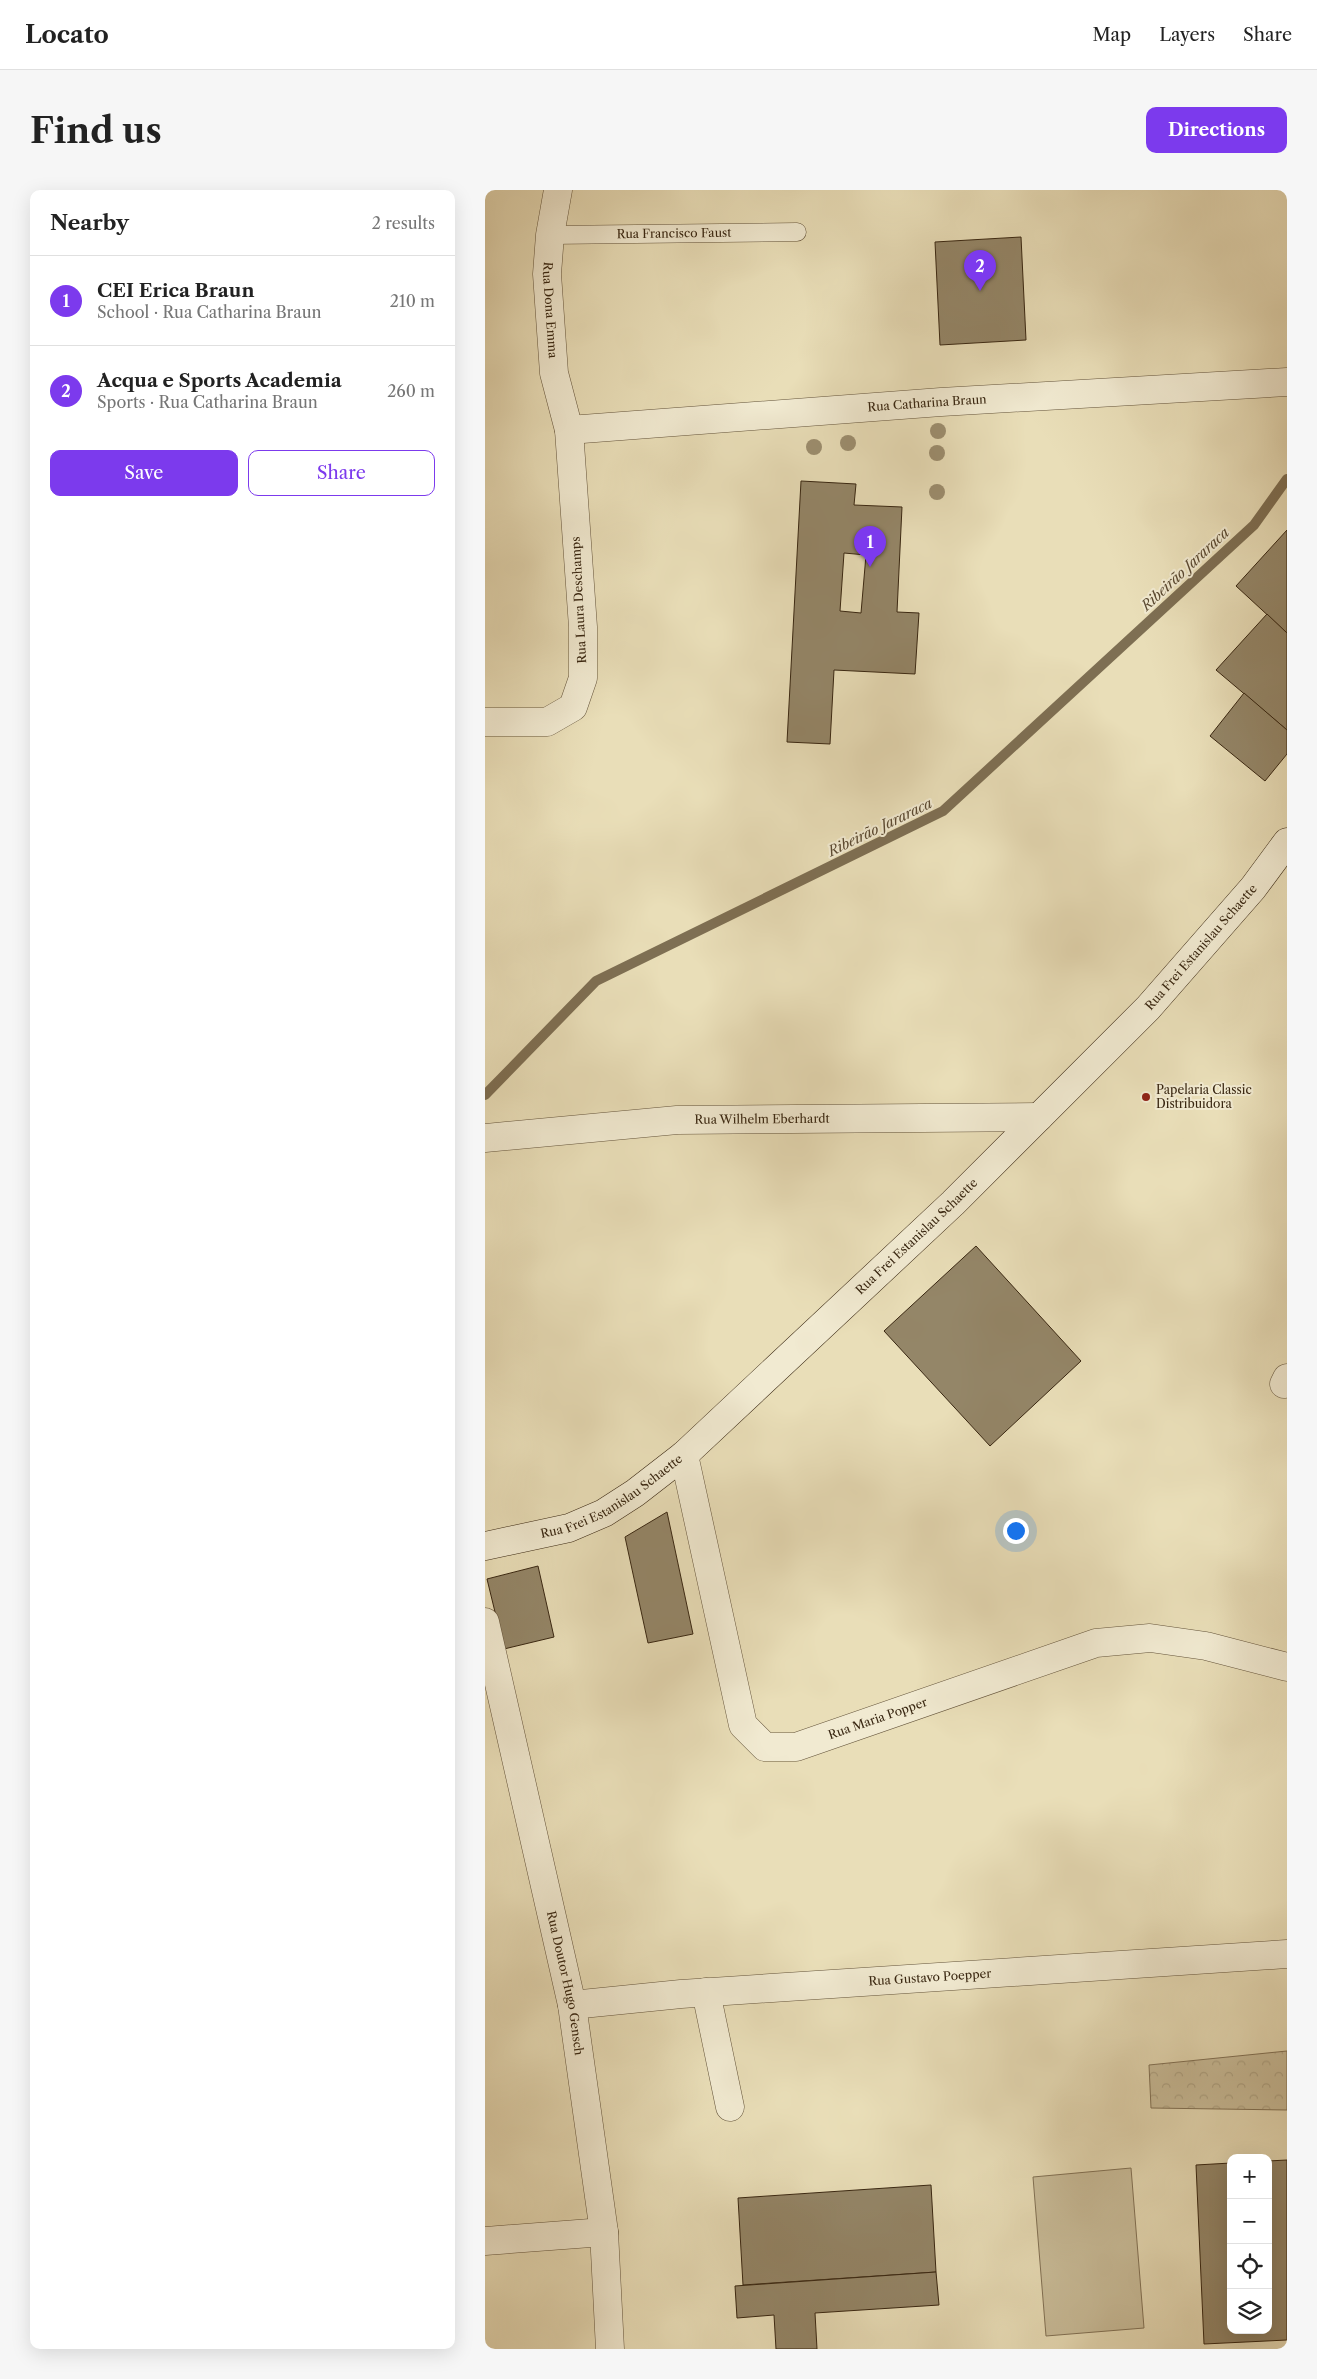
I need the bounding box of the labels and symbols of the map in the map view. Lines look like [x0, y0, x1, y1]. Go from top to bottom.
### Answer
street label: Rua Francisco Faust [616, 225, 732, 241]
pin: 2 [964, 250, 996, 291]
street label: Rua Dona Emma [540, 261, 561, 359]
street label: Rua Catharina Braun [867, 391, 988, 415]
water label: Ribeirão Jararaca [1137, 523, 1233, 615]
pin: 1 [854, 526, 886, 567]
street label: Rua Laura Deschamps [568, 536, 589, 664]
water label: Ribeirão Jararaca [824, 794, 936, 860]
street label: Rua Frei Estanislau Schaette [1142, 881, 1260, 1013]
place label: Papelaria Classic Distribuidora [1156, 1082, 1252, 1111]
marker: Papelaria Classic Distribuidora [1140, 1091, 1152, 1103]
street label: Rua Wilhelm Eberhardt [694, 1111, 831, 1127]
street label: Rua Frei Estanislau Schaette [852, 1175, 980, 1297]
street label: Rua Frei Estanislau Schaette [539, 1451, 685, 1541]
your location [1003, 1518, 1029, 1544]
street label: Rua Maria Popper [826, 1694, 929, 1742]
street label: Rua Doutor Hugo Gensch [544, 1909, 587, 2057]
street label: Rua Gustavo Poepper [868, 1966, 992, 1989]

